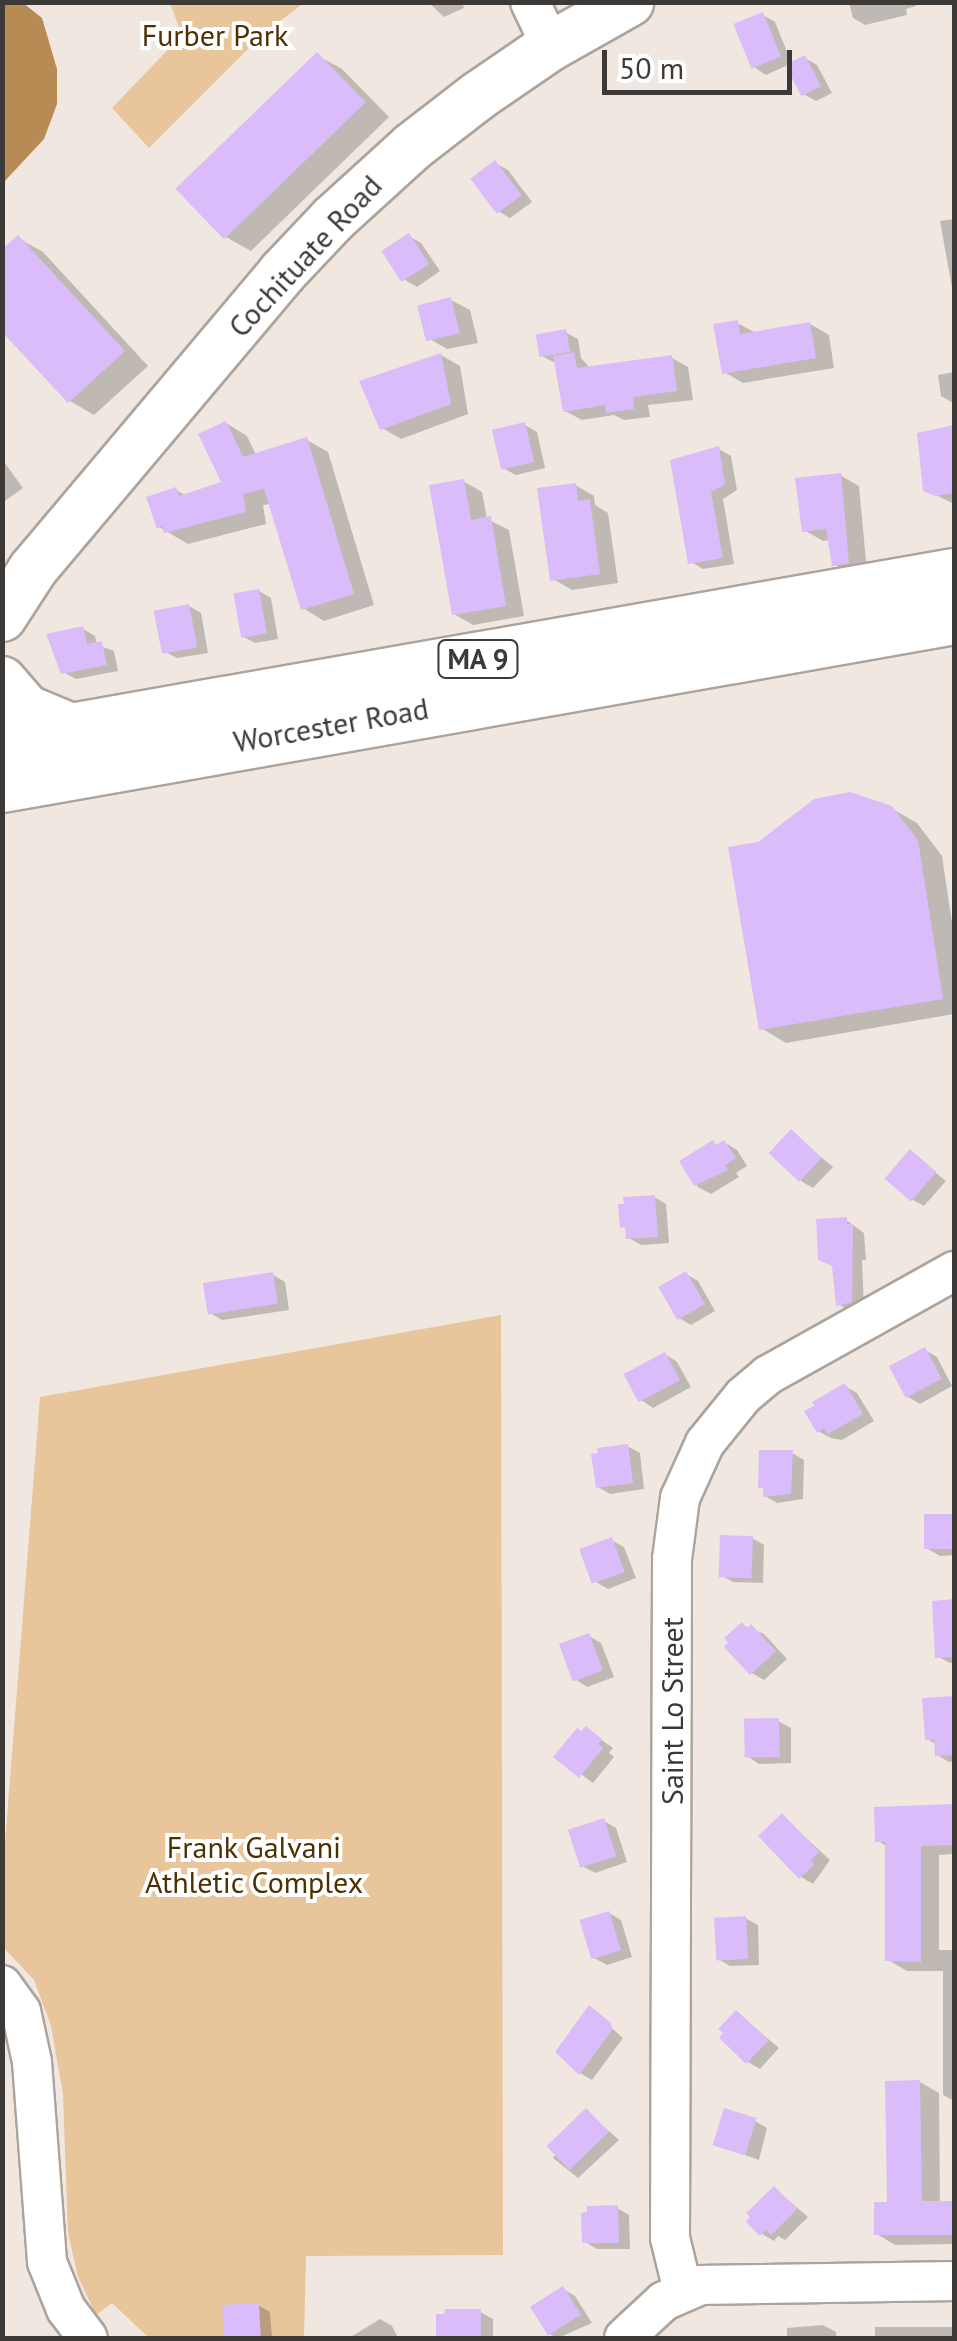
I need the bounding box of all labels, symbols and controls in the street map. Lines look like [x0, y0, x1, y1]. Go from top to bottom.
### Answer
park label: Furber Park [142, 17, 288, 53]
scale bar [607, 30, 797, 92]
text: 50 m [619, 48, 684, 87]
street label: Cochituate Road [221, 168, 389, 344]
road number: MA 9 [436, 636, 520, 682]
street label: Worcester Road [231, 690, 431, 760]
street label: Saint Lo Street [654, 1617, 690, 1805]
park label: Frank Galvani Athletic Complex [145, 1829, 363, 1900]

